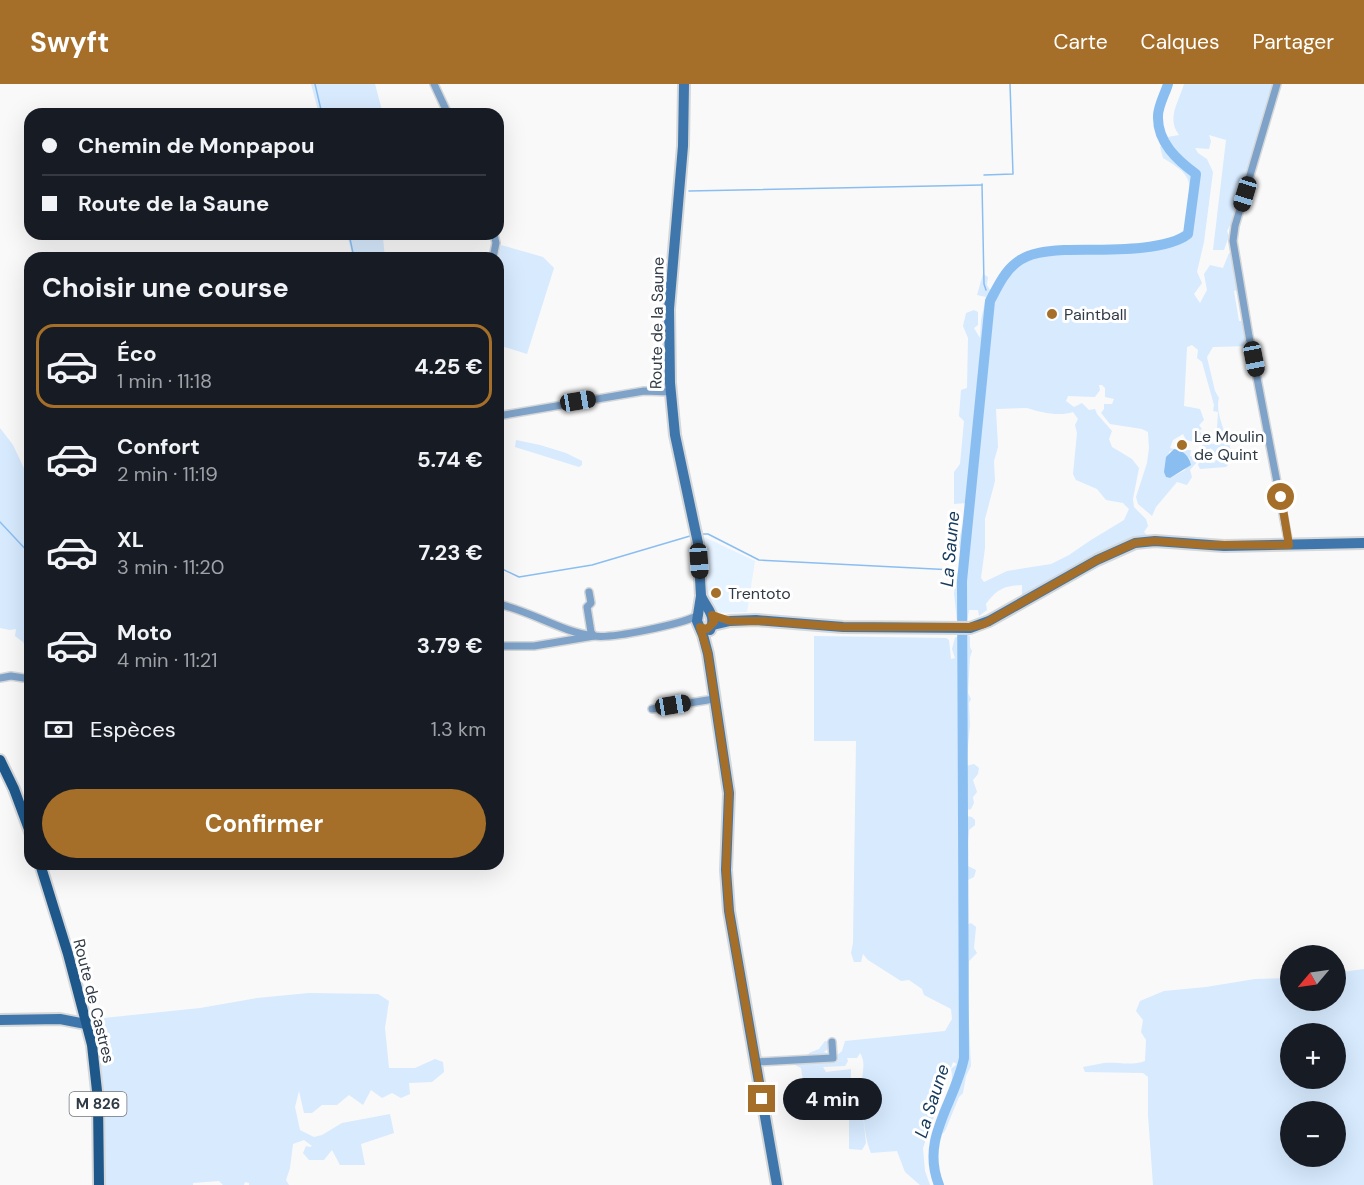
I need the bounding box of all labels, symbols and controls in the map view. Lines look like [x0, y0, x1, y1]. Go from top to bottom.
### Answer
text: Swyft [30, 24, 109, 61]
text: Carte [1053, 28, 1108, 56]
text: Calques [1141, 28, 1219, 56]
text: Partager [1252, 28, 1334, 56]
text: Chemin de Monpapou [78, 131, 315, 160]
car [1231, 174, 1259, 214]
text: Route de la Saune [78, 189, 269, 218]
street label: Route de la Saune [645, 257, 669, 389]
text: Choisir une course [42, 270, 289, 305]
place label: Paintball [1064, 304, 1127, 325]
marker: Paintball [1045, 307, 1059, 321]
icon: car [45, 339, 99, 393]
text: Éco [117, 339, 157, 368]
car [1242, 340, 1266, 378]
text: 4.25 € [414, 352, 483, 381]
text: 1 min · 11:18 [117, 368, 212, 394]
car [559, 389, 597, 413]
place label: Le Moulin de Quint [1194, 426, 1264, 465]
icon: car [45, 432, 99, 486]
text: Confort [117, 432, 200, 461]
marker: Le Moulin de Quint [1175, 438, 1189, 452]
text: 5.74 € [417, 445, 483, 474]
text: 2 min · 11:19 [117, 461, 218, 487]
route start [1267, 483, 1294, 510]
water label: La Saune [935, 510, 965, 588]
icon: car [45, 525, 99, 579]
text: XL [117, 525, 144, 554]
text: 7.23 € [418, 538, 483, 567]
car [689, 542, 709, 580]
text: 3 min · 11:20 [117, 554, 224, 580]
place label: Trentoto [728, 583, 791, 604]
marker: Trentoto [709, 586, 723, 600]
icon: car [45, 618, 99, 672]
text: Moto [117, 618, 172, 647]
text: 3.79 € [417, 631, 483, 660]
text: 4 min · 11:21 [117, 647, 217, 673]
car [654, 693, 692, 717]
icon: cash [42, 713, 75, 746]
text: Espèces [90, 715, 176, 744]
text: 1.3 km [431, 716, 486, 742]
button: Confirmer [42, 789, 486, 858]
street label: Route de Castres [68, 937, 120, 1065]
north arrow [1280, 945, 1346, 1011]
map controls [1280, 945, 1346, 1167]
button: + [1280, 1023, 1346, 1089]
water label: La Saune [909, 1061, 955, 1141]
callout: 4 min [783, 1078, 882, 1120]
route end [748, 1085, 775, 1112]
text: 4 min [805, 1086, 860, 1112]
road number: M 826 [70, 1092, 126, 1116]
button: − [1280, 1101, 1346, 1167]

